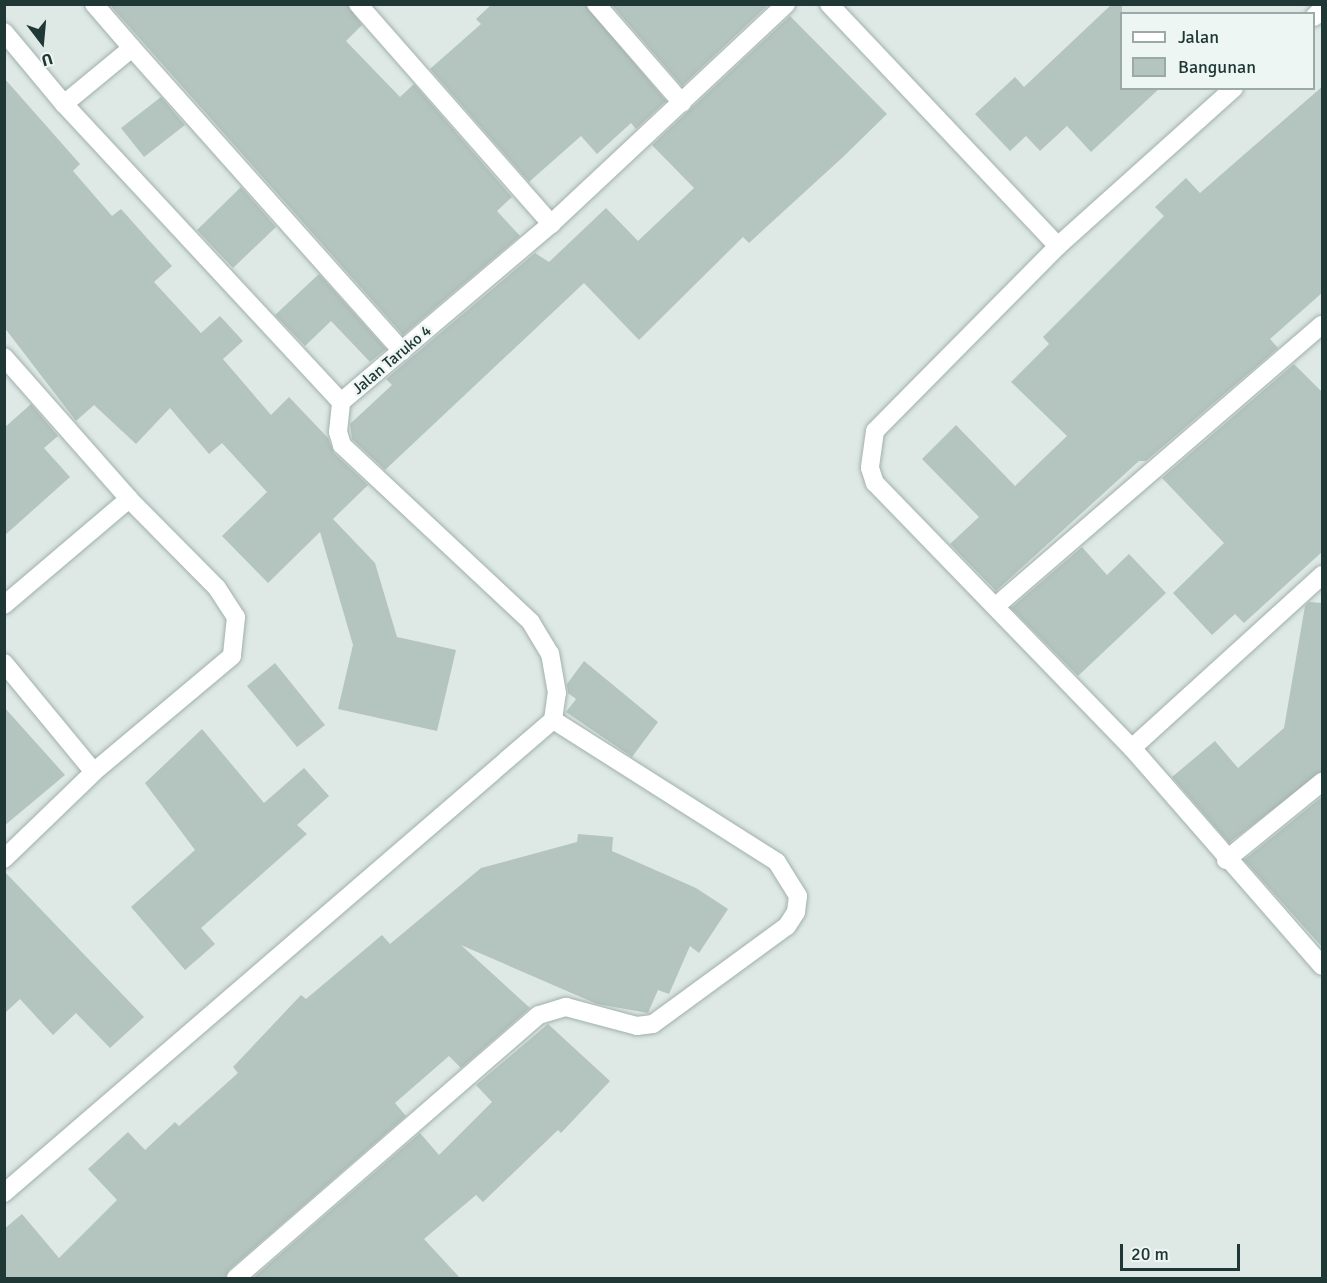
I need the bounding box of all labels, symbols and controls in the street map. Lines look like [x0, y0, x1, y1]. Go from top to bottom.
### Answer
north arrow [12, 12, 72, 72]
legend [1120, 12, 1315, 90]
text: Jalan [1178, 26, 1219, 48]
text: U [39, 48, 55, 70]
text: Bangunan [1178, 56, 1256, 78]
street label: Jalan Taruko 4 [348, 321, 436, 399]
scale bar [1123, 1232, 1243, 1270]
text: 20 m [1131, 1243, 1169, 1265]

